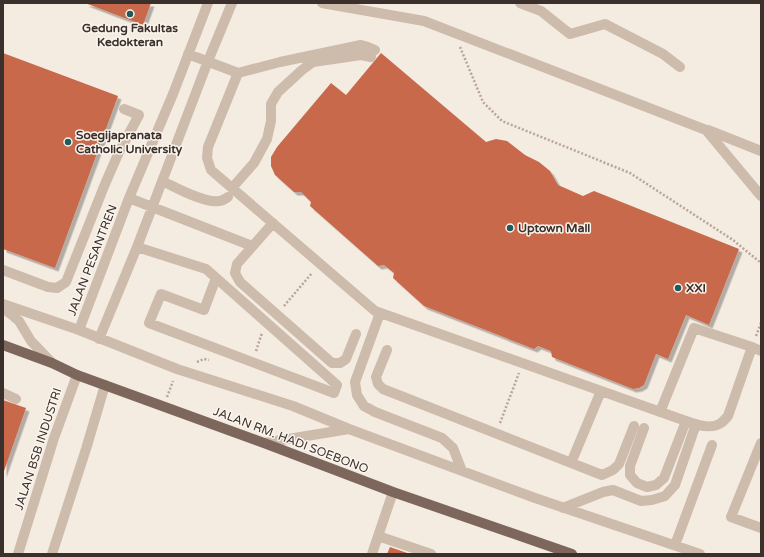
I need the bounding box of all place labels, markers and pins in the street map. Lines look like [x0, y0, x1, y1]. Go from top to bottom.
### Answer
marker: Gedung Fakultas Kedokteran [125, 9, 135, 19]
place label: Gedung Fakultas Kedokteran [82, 21, 178, 49]
place label: Soegijapranata Catholic University [76, 128, 183, 157]
marker: Soegijapranata Catholic University [63, 137, 73, 147]
place label: Uptown Mall [518, 221, 590, 236]
marker: Uptown Mall [505, 223, 515, 233]
place label: XXI [686, 281, 706, 295]
marker: XXI [673, 283, 683, 293]

